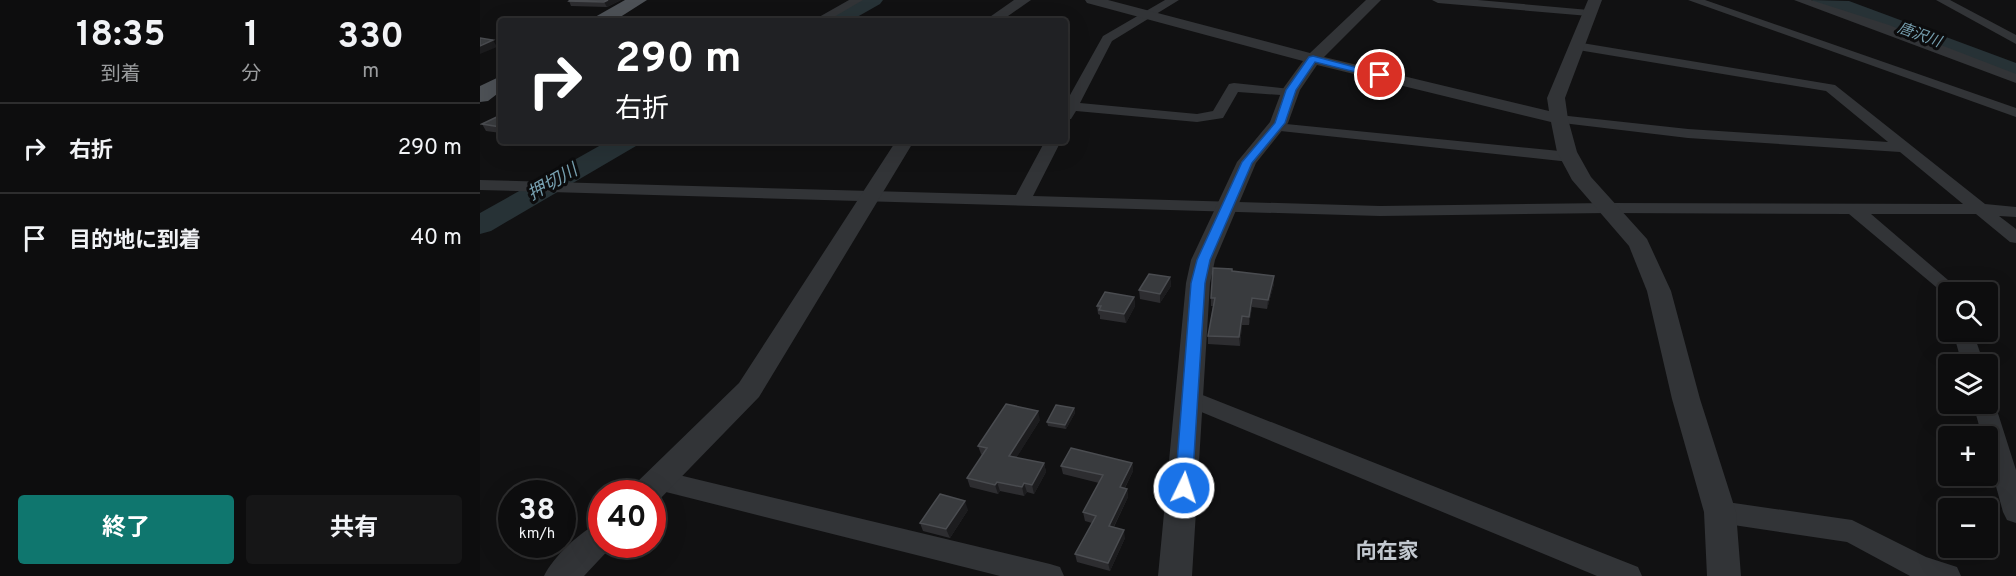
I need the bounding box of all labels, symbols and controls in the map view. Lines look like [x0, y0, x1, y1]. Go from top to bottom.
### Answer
text: 18:35 [76, 13, 165, 59]
text: 1 [244, 13, 259, 59]
text: 330 [338, 15, 404, 61]
water label: 唐沢川 [1895, 19, 1945, 53]
text: 290 m [615, 34, 742, 87]
icon: right [516, 42, 594, 120]
pin [1354, 49, 1405, 100]
icon: arrive [1363, 58, 1396, 91]
text: m [362, 59, 379, 85]
text: 到着 [101, 62, 141, 88]
text: 分 [242, 62, 262, 88]
text: 右折 [615, 93, 669, 127]
icon: right [18, 132, 51, 165]
text: 290 m [398, 135, 462, 162]
text: 右折 [69, 138, 113, 165]
water label: 押切川 [524, 159, 584, 206]
icon: arrive [18, 222, 51, 255]
text: 40 m [410, 225, 462, 252]
text: 目的地に到着 [69, 228, 201, 255]
map controls [1938, 282, 1998, 558]
button: search [1938, 282, 1998, 342]
button: layers [1938, 354, 1998, 414]
button: + [1938, 426, 1998, 486]
position arrow [1152, 456, 1216, 520]
speed limit sign: 40 [588, 480, 666, 558]
text: 38 [519, 493, 555, 530]
button: 終了 [18, 495, 234, 564]
button: 共有 [246, 495, 462, 564]
button: − [1938, 498, 1998, 558]
text: km/h [519, 525, 555, 544]
district label: 向在家 [1356, 539, 1419, 566]

